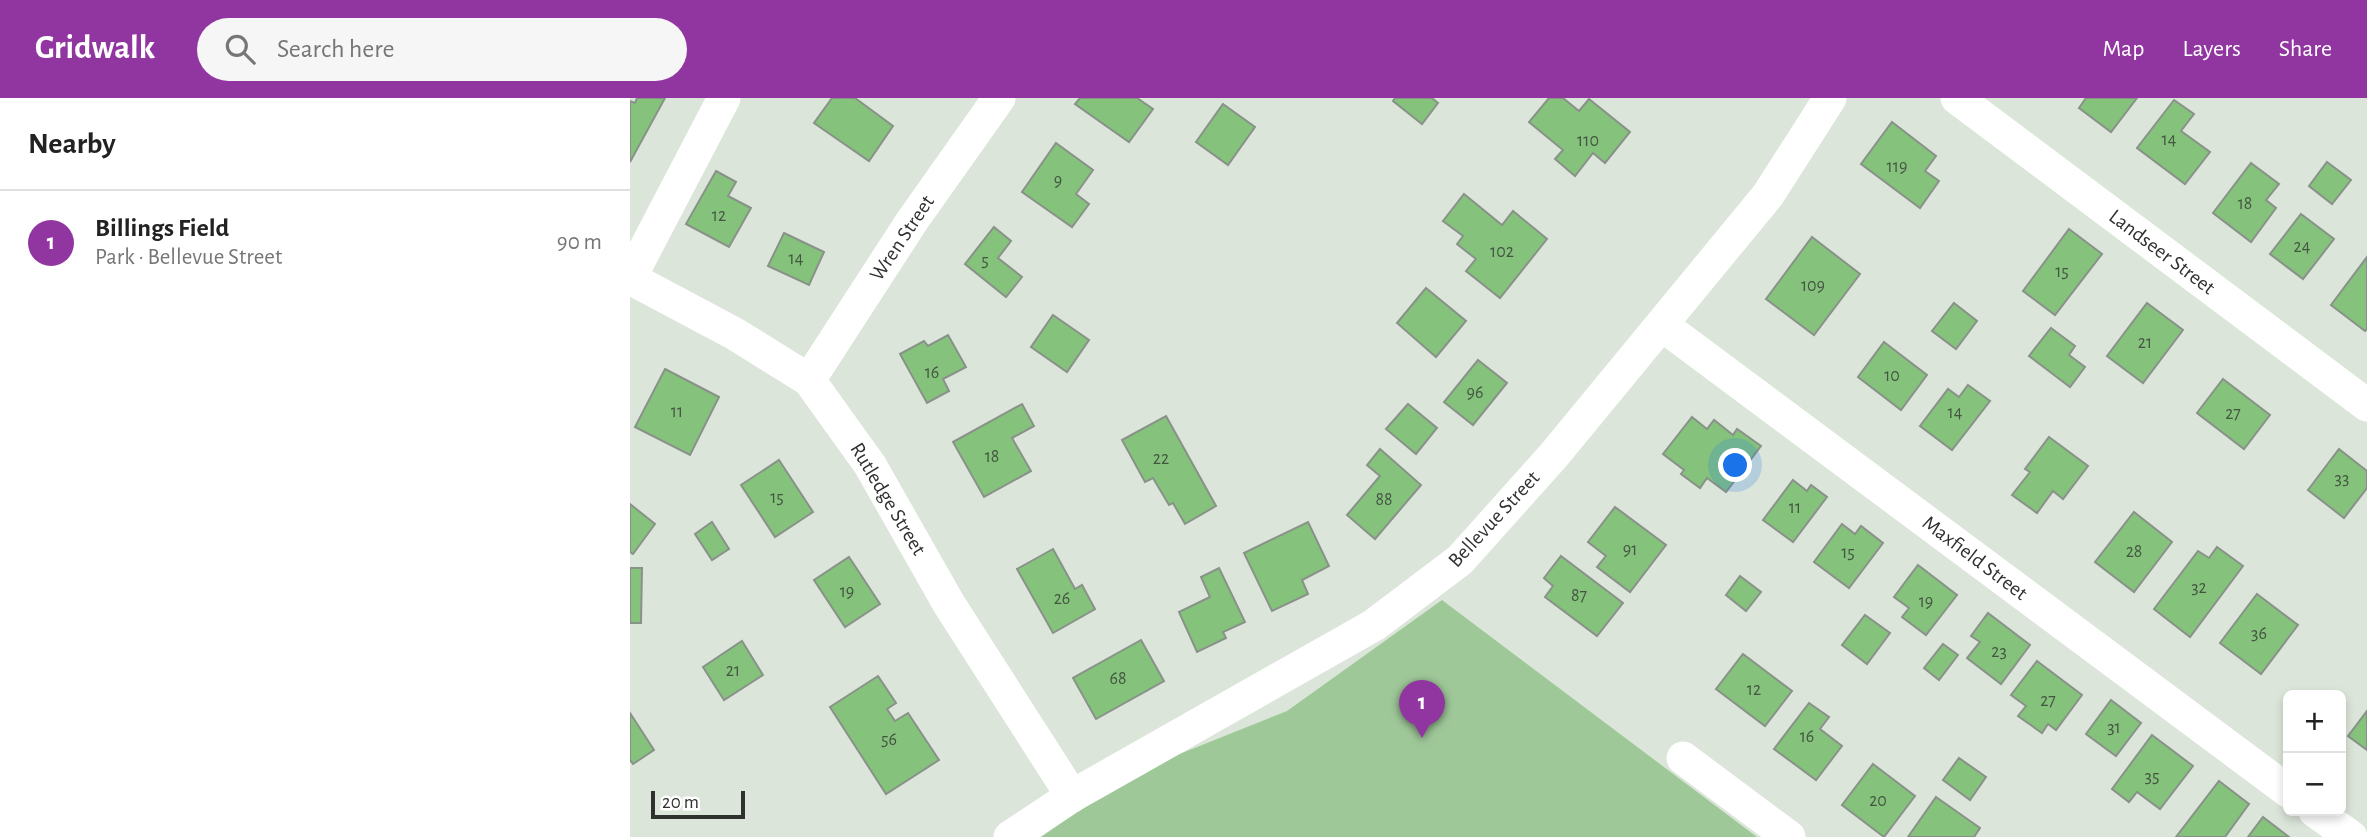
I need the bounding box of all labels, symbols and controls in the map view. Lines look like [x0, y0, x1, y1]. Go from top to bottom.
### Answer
search box [197, 18, 687, 81]
icon: search [221, 30, 259, 68]
text: Gridwalk [35, 32, 155, 65]
text: Search here [277, 36, 395, 62]
text: Map [2102, 37, 2144, 61]
text: Layers [2182, 37, 2241, 61]
text: Share [2279, 37, 2332, 61]
text: Nearby [28, 129, 116, 159]
house number: 14 [2162, 131, 2177, 149]
house number: 110 [1577, 132, 1599, 150]
house number: 119 [1887, 158, 1907, 176]
house number: 9 [1054, 172, 1062, 190]
street label: Wren Street [866, 191, 938, 284]
house number: 18 [2238, 195, 2252, 213]
street label: Landseer Street [2105, 205, 2219, 299]
house number: 12 [712, 207, 726, 225]
text: Billings Field [95, 215, 229, 241]
text: 1 [47, 231, 55, 254]
text: 90 m [557, 231, 602, 254]
house number: 24 [2294, 238, 2311, 256]
house number: 102 [1490, 243, 1514, 261]
text: Park · Bellevue Street [95, 246, 282, 269]
house number: 14 [789, 250, 804, 268]
house number: 5 [981, 252, 989, 270]
house number: 15 [2055, 263, 2069, 281]
house number: 109 [1801, 277, 1825, 295]
house number: 21 [2138, 334, 2152, 352]
house number: 16 [925, 364, 939, 382]
house number: 10 [1884, 367, 1900, 385]
house number: 96 [1467, 384, 1483, 402]
house number: 11 [671, 403, 683, 421]
house number: 14 [1948, 404, 1963, 422]
house number: 27 [2225, 405, 2241, 423]
street label: Rutledge Street [846, 439, 930, 559]
house number: 18 [985, 448, 999, 466]
your location [1718, 448, 1752, 482]
house number: 22 [1153, 450, 1169, 468]
street label: Bellevue Street [1444, 467, 1544, 571]
house number: 33 [2335, 470, 2349, 488]
house number: 15 [770, 489, 784, 507]
house number: 88 [1375, 491, 1393, 509]
house number: 11 [1789, 499, 1801, 517]
street label: Maxfield Street [1919, 512, 2032, 604]
house number: 91 [1623, 541, 1637, 559]
house number: 28 [2126, 543, 2142, 561]
house number: 15 [1841, 544, 1855, 562]
house number: 32 [2191, 579, 2207, 597]
house number: 19 [840, 583, 854, 601]
house number: 87 [1571, 587, 1587, 605]
house number: 26 [1054, 590, 1070, 608]
house number: 19 [1919, 593, 1933, 611]
house number: 36 [2251, 625, 2267, 643]
house number: 23 [1991, 643, 2007, 661]
house number: 21 [726, 662, 740, 680]
house number: 68 [1110, 670, 1127, 688]
pin: 1 [1399, 680, 1445, 738]
house number: 12 [1747, 681, 1761, 699]
map controls [2283, 690, 2346, 816]
button: + [2283, 690, 2346, 753]
house number: 27 [2040, 692, 2056, 710]
house number: 31 [2107, 719, 2121, 737]
house number: 16 [1800, 728, 1814, 746]
house number: 56 [881, 731, 897, 749]
button: − [2283, 753, 2346, 816]
house number: 35 [2145, 768, 2159, 786]
scale bar [651, 788, 746, 820]
house number: 20 [1869, 792, 1887, 810]
text: 20 m [662, 793, 699, 812]

